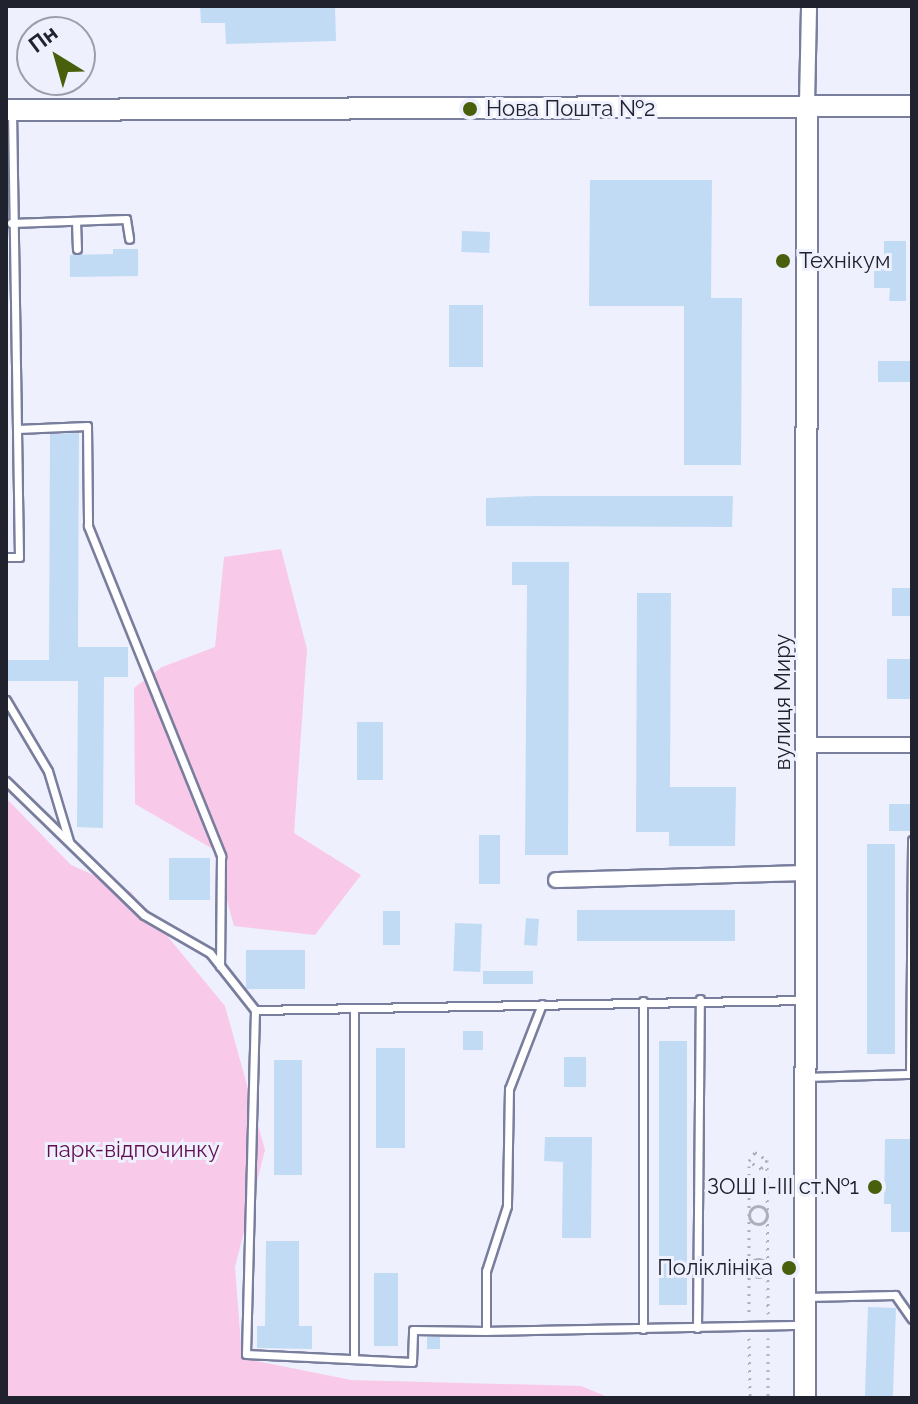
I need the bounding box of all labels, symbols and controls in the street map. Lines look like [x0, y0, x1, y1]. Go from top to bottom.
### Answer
north arrow [16, 16, 96, 96]
text: Пн [23, 19, 62, 58]
place label: Нова Пошта №2 [486, 96, 655, 122]
marker: Нова Пошта №2 [461, 100, 479, 118]
place label: Технікум [799, 248, 890, 274]
marker: Технікум [774, 252, 792, 270]
street label: вулиця Миру [770, 634, 796, 770]
park label: парк-відпочинку [46, 1137, 220, 1163]
place label: ЗОШ I-III ст.№1 [707, 1174, 859, 1200]
marker: ЗОШ I-III ст.№1 [866, 1178, 884, 1196]
place label: Поліклініка [657, 1255, 773, 1281]
marker: Поліклініка [780, 1259, 798, 1277]

